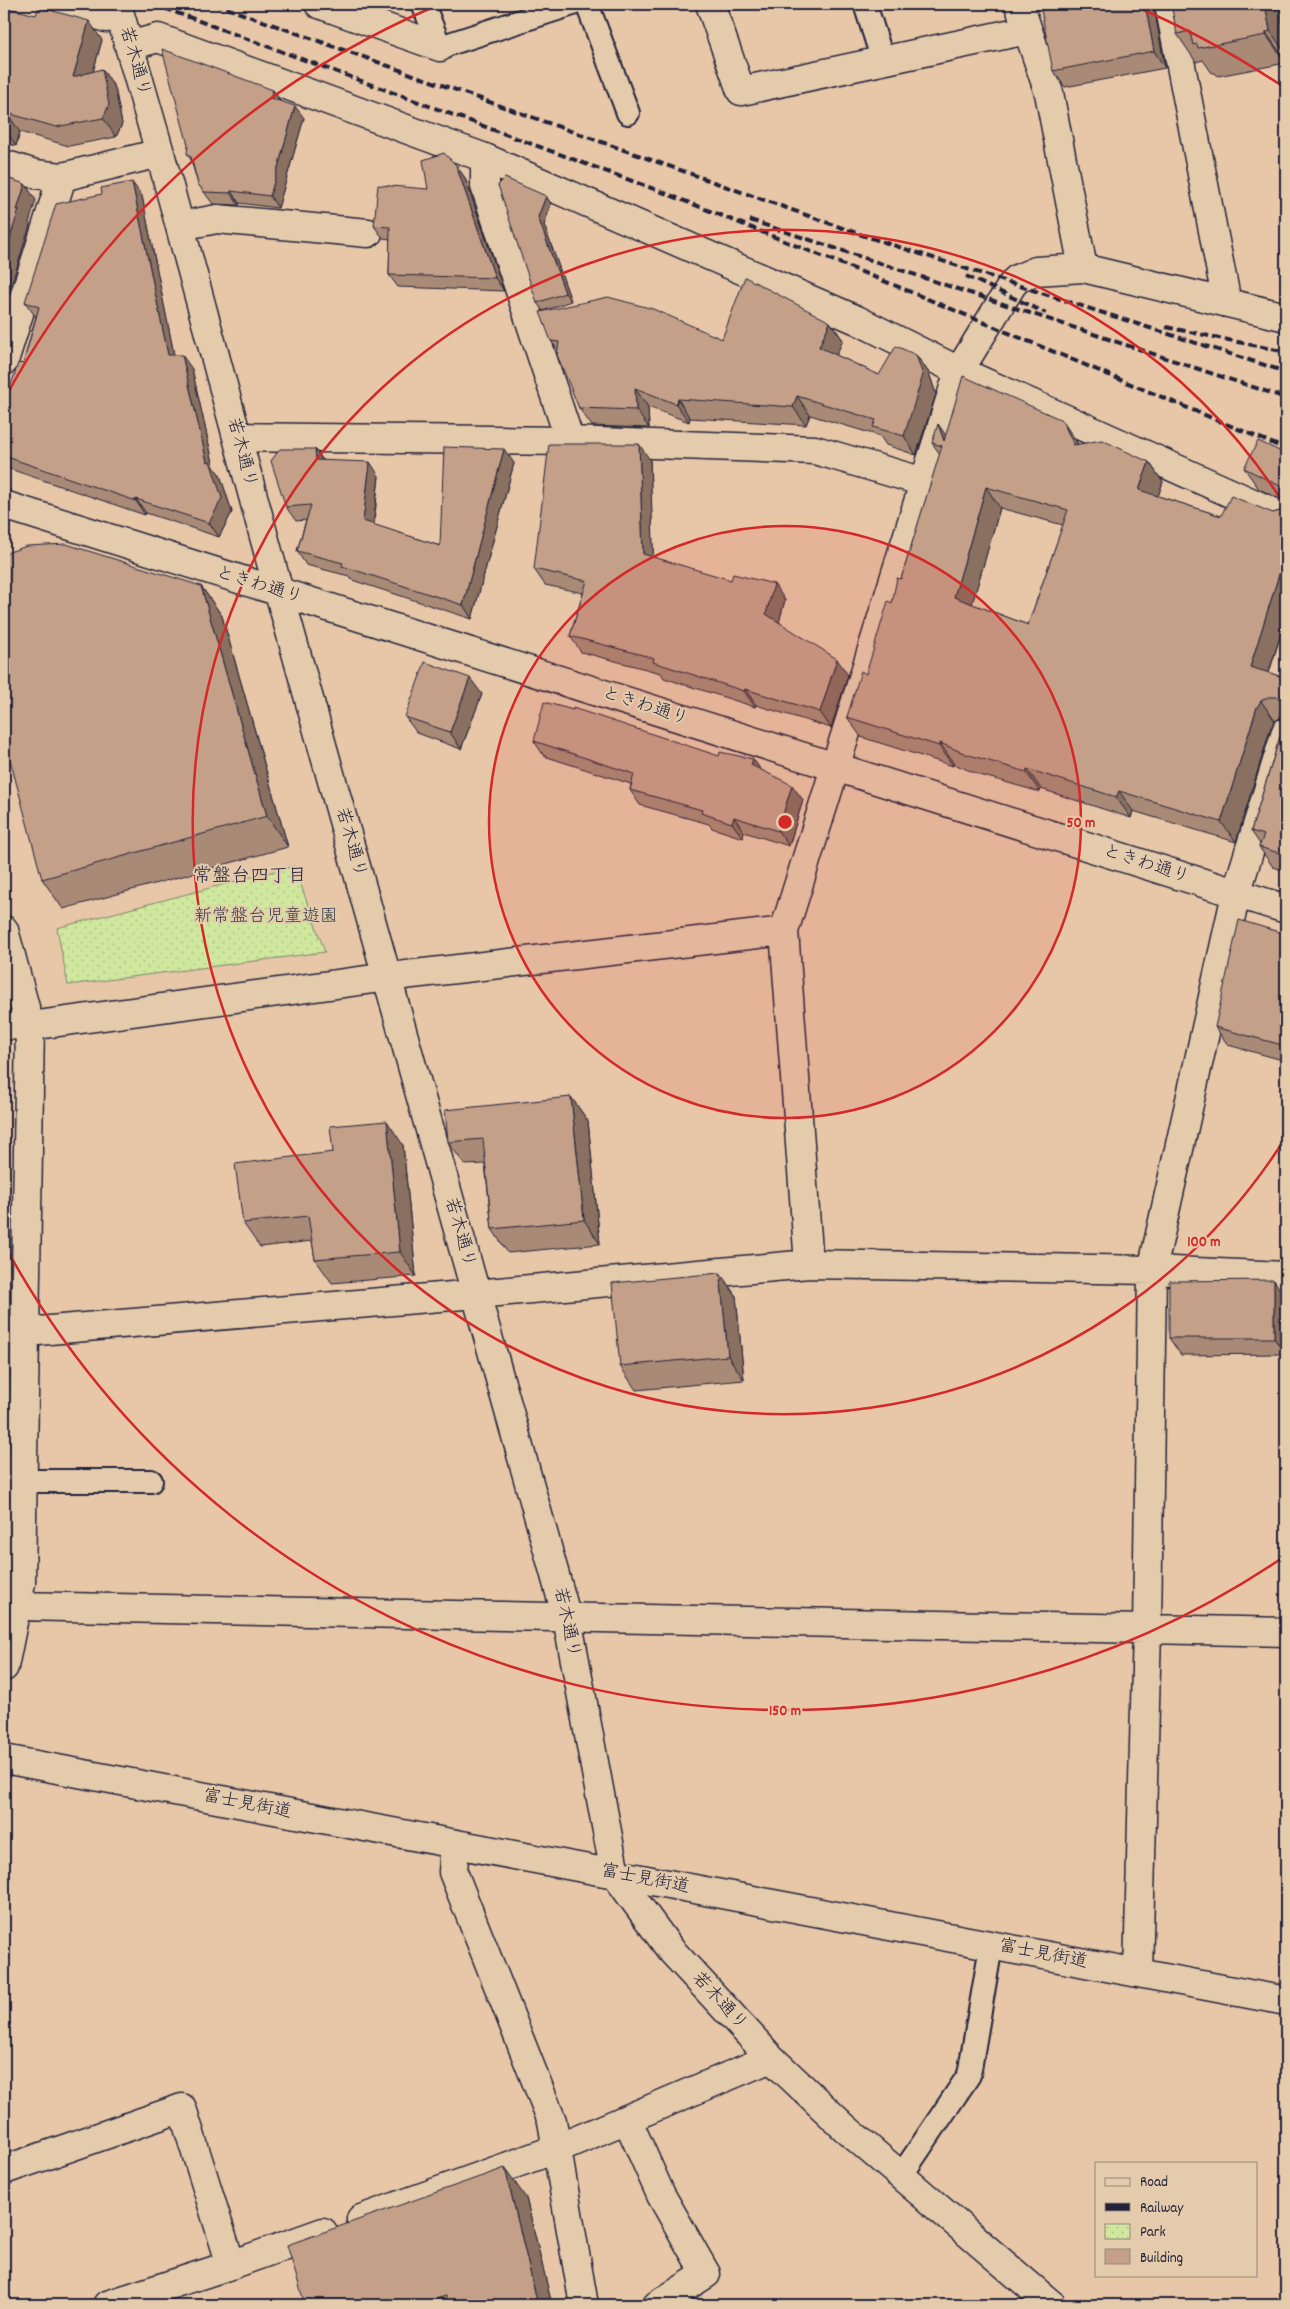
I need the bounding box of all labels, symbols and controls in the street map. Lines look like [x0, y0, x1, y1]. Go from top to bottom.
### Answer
street label: 若木通り [112, 24, 156, 100]
street label: 若木通り [220, 415, 262, 491]
street label: ときわ通り [212, 561, 306, 611]
street label: ときわ通り [598, 681, 692, 733]
street label: 若木通り [328, 805, 372, 881]
centre of rings [776, 813, 794, 831]
text: 50 m [1067, 813, 1095, 835]
street label: ときわ通り [1099, 839, 1193, 891]
district label: 常盤台四丁目 [193, 864, 307, 891]
park label: 新常盤台児童遊園 [194, 905, 338, 930]
street label: 若木通り [437, 1195, 481, 1271]
text: 100 m [1187, 1232, 1221, 1254]
street label: 若木通り [546, 1585, 586, 1661]
text: 150 m [769, 1701, 801, 1723]
street label: 富士見街道 [200, 1784, 294, 1826]
street label: 富士見街道 [598, 1859, 692, 1901]
street label: 富士見街道 [996, 1934, 1090, 1976]
street label: 若木通り [685, 1967, 753, 2037]
legend [1095, 2162, 1258, 2276]
text: Road [1140, 2172, 1168, 2194]
text: Railway [1140, 2198, 1184, 2220]
text: Park [1140, 2222, 1166, 2244]
text: Building [1140, 2248, 1183, 2270]

